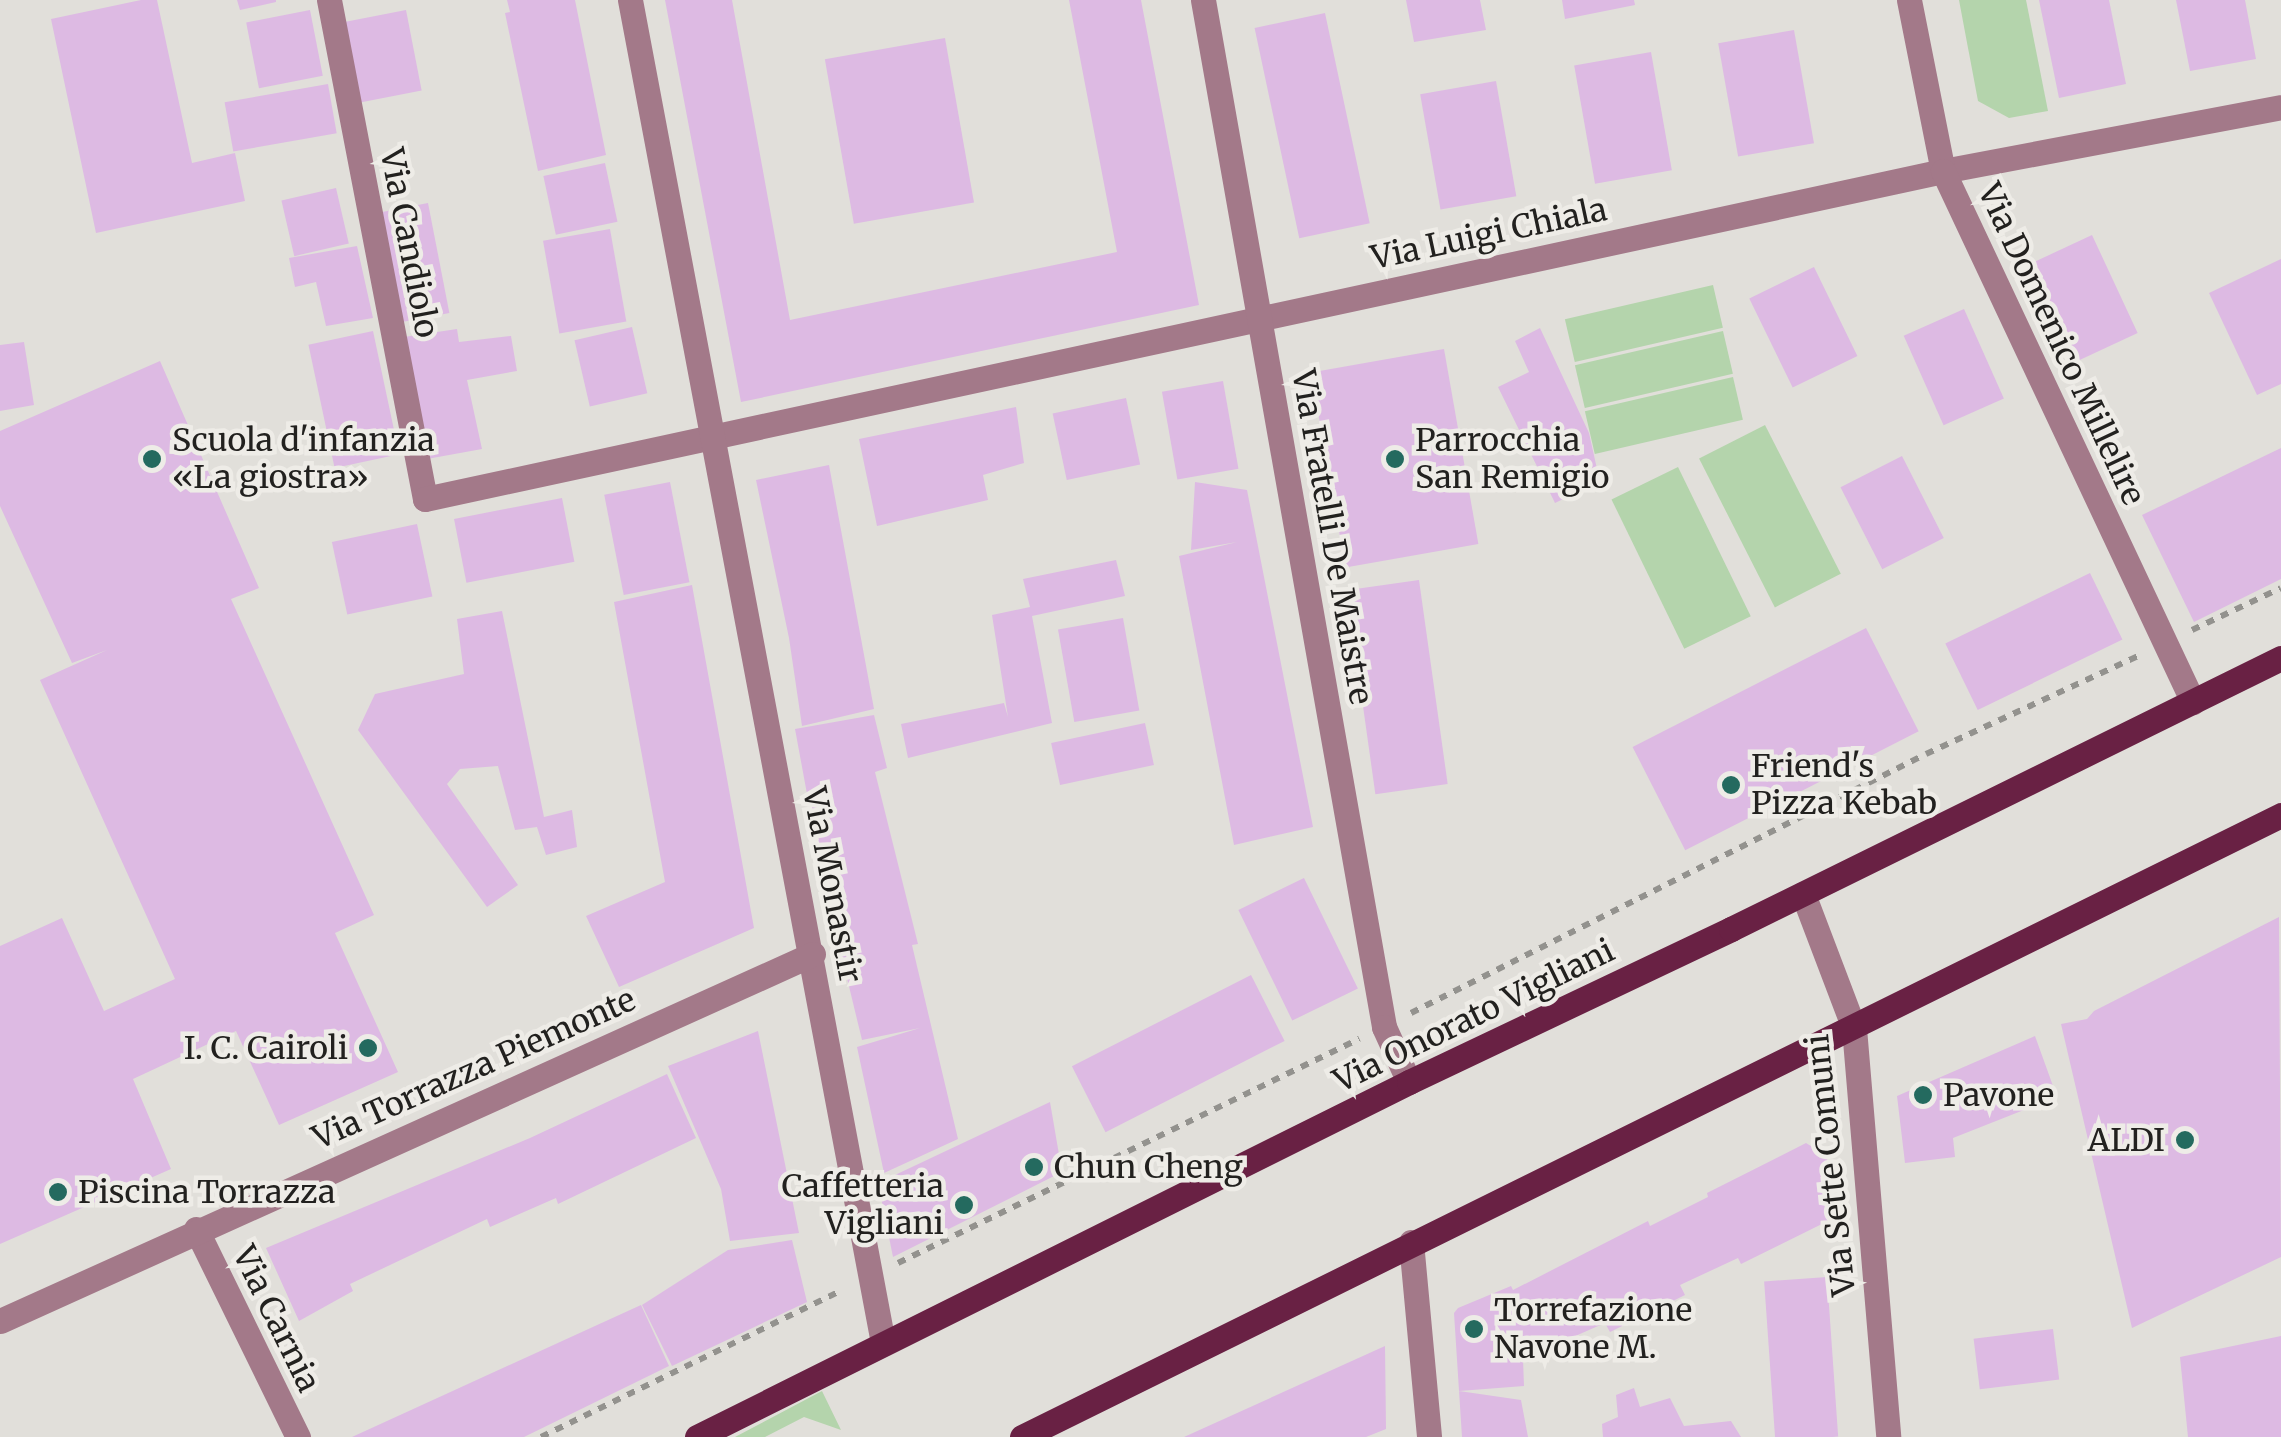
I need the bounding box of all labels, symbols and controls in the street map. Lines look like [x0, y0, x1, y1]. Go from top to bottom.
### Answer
street label: Via Candiolo [372, 145, 446, 341]
street label: Via Domenico Millelire [1970, 177, 2152, 511]
street label: Via Luigi Chiala [1368, 190, 1610, 278]
street label: Via Fratelli De Maistre [1284, 367, 1380, 707]
place label: Scuola d'infanzia «La giostra» [172, 422, 435, 497]
place label: Parrocchia San Remigio [1415, 422, 1609, 497]
marker: Scuola d'infanzia «La giostra» [141, 448, 163, 470]
marker: Parrocchia San Remigio [1384, 448, 1406, 470]
place label: Friend's Pizza Kebab [1751, 748, 1937, 823]
marker: Friend's Pizza Kebab [1720, 774, 1742, 796]
street label: Via Monastir [794, 784, 870, 986]
street label: Via Onorato Vigliani [1327, 931, 1621, 1101]
street label: Via Torrazza Piemonte [307, 980, 641, 1158]
place label: I. C. Cairoli [184, 1029, 348, 1067]
street label: Via Sette Comuni [1798, 1032, 1864, 1298]
marker: I. C. Cairoli [357, 1037, 379, 1059]
place label: Pavone [1943, 1076, 2054, 1114]
marker: Pavone [1912, 1084, 1934, 1106]
place label: ALDI [2088, 1121, 2165, 1159]
marker: ALDI [2174, 1129, 2196, 1151]
place label: Chun Cheng [1054, 1148, 1243, 1186]
marker: Chun Cheng [1023, 1156, 1045, 1178]
place label: Caffetteria Vigliani [781, 1168, 944, 1243]
place label: Piscina Torrazza [78, 1173, 335, 1211]
marker: Piscina Torrazza [47, 1181, 69, 1203]
marker: Caffetteria Vigliani [953, 1194, 975, 1216]
street label: Via Carnia [224, 1240, 328, 1398]
place label: Torrefazione Navone M. [1494, 1292, 1692, 1367]
marker: Torrefazione Navone M. [1463, 1318, 1485, 1340]

